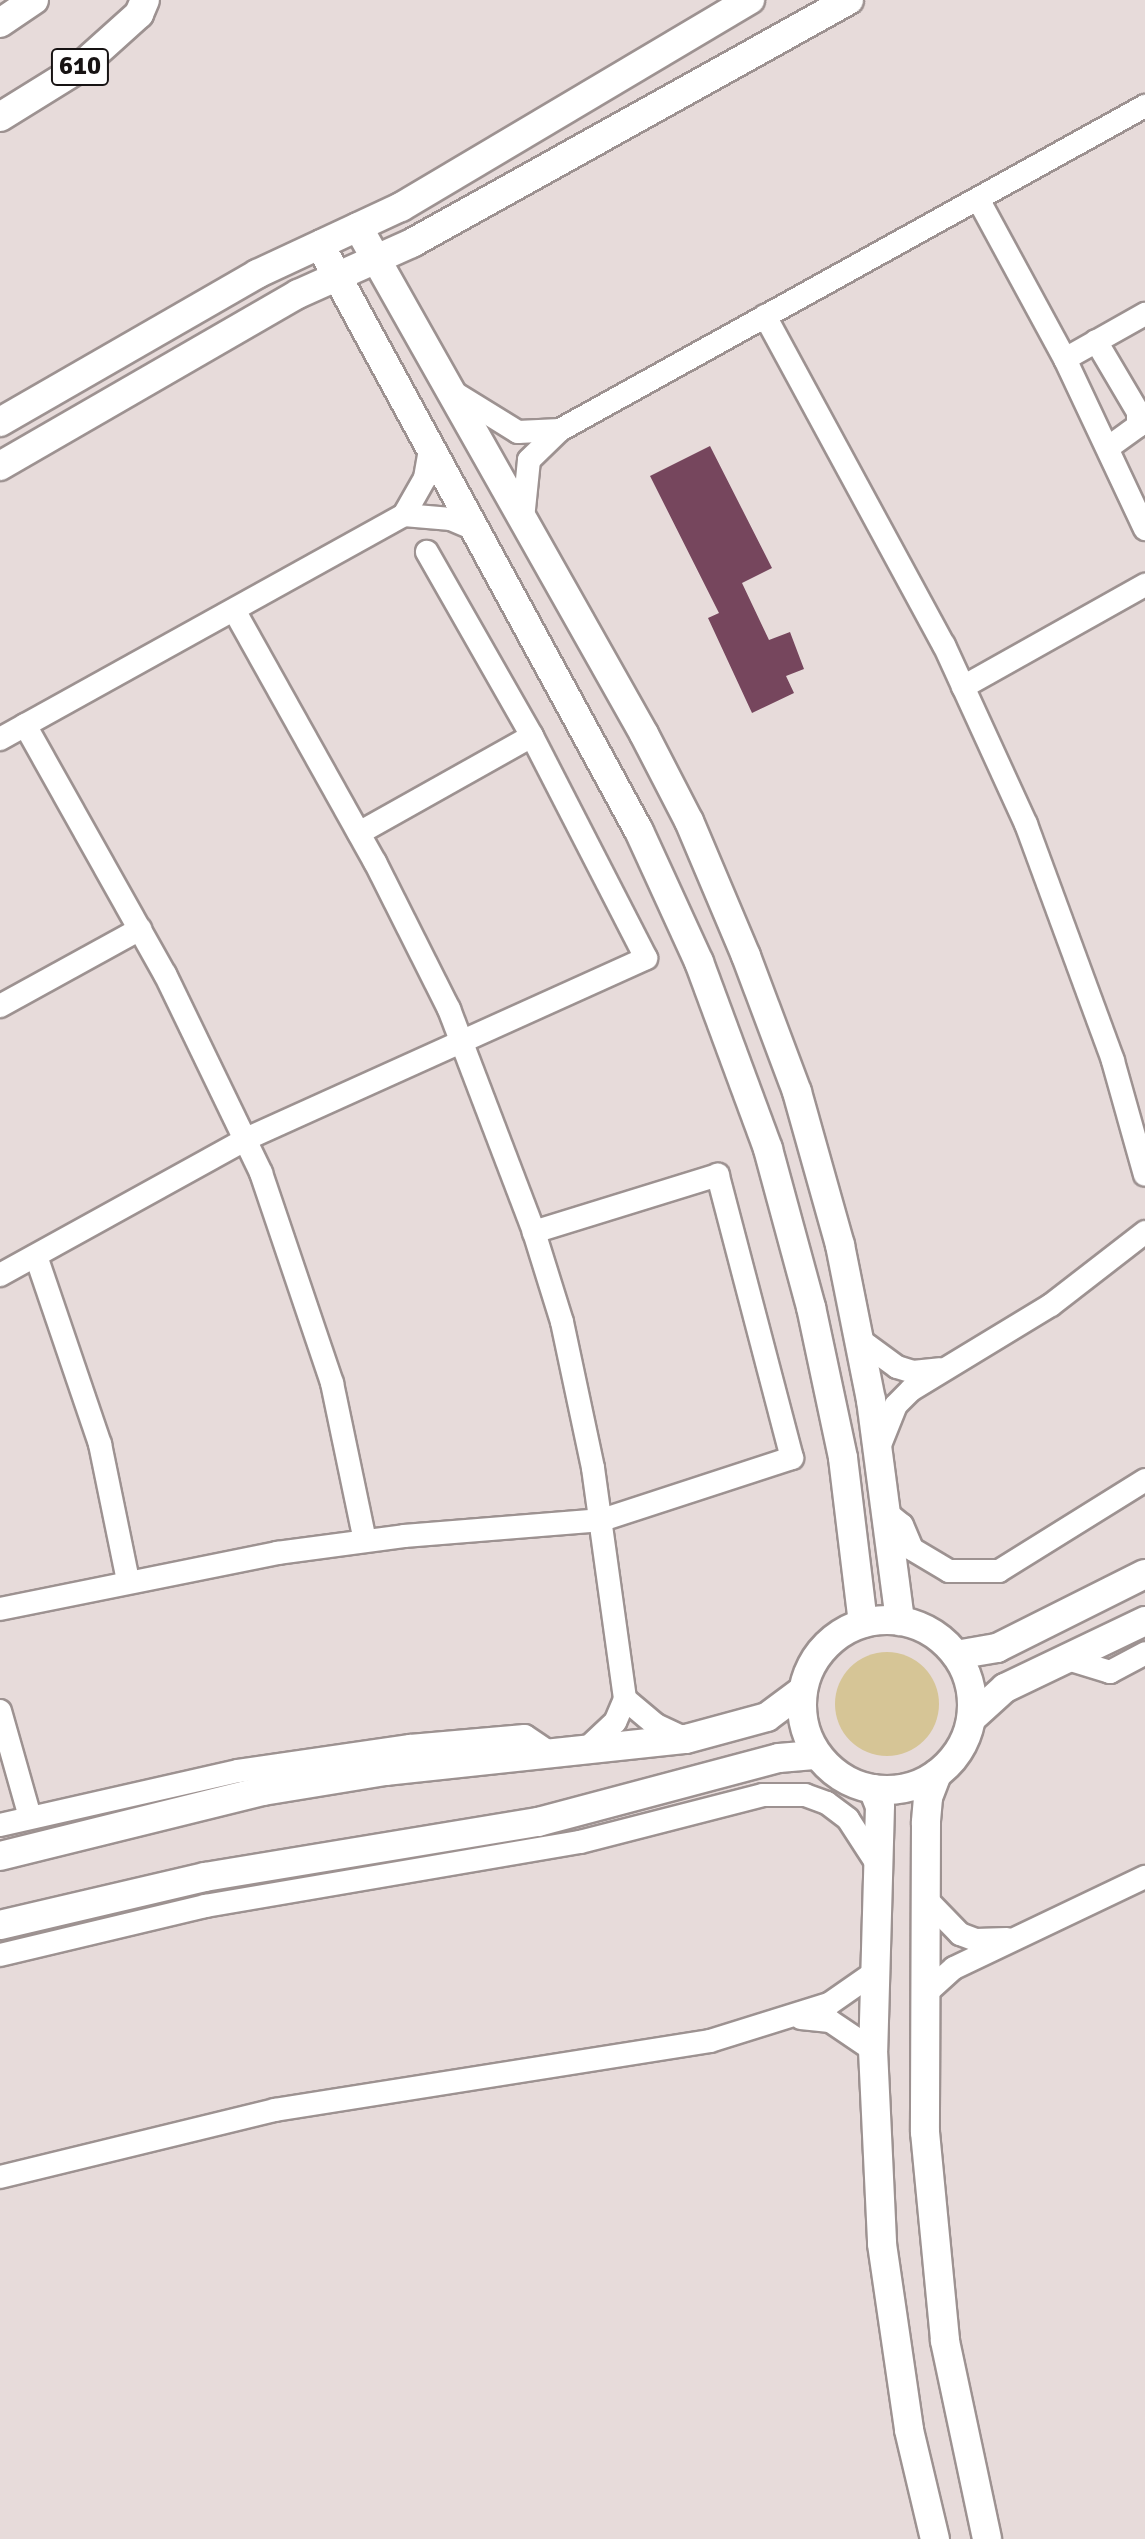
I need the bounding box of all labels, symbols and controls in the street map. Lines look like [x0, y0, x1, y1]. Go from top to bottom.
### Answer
road number: 610 [50, 45, 110, 89]

